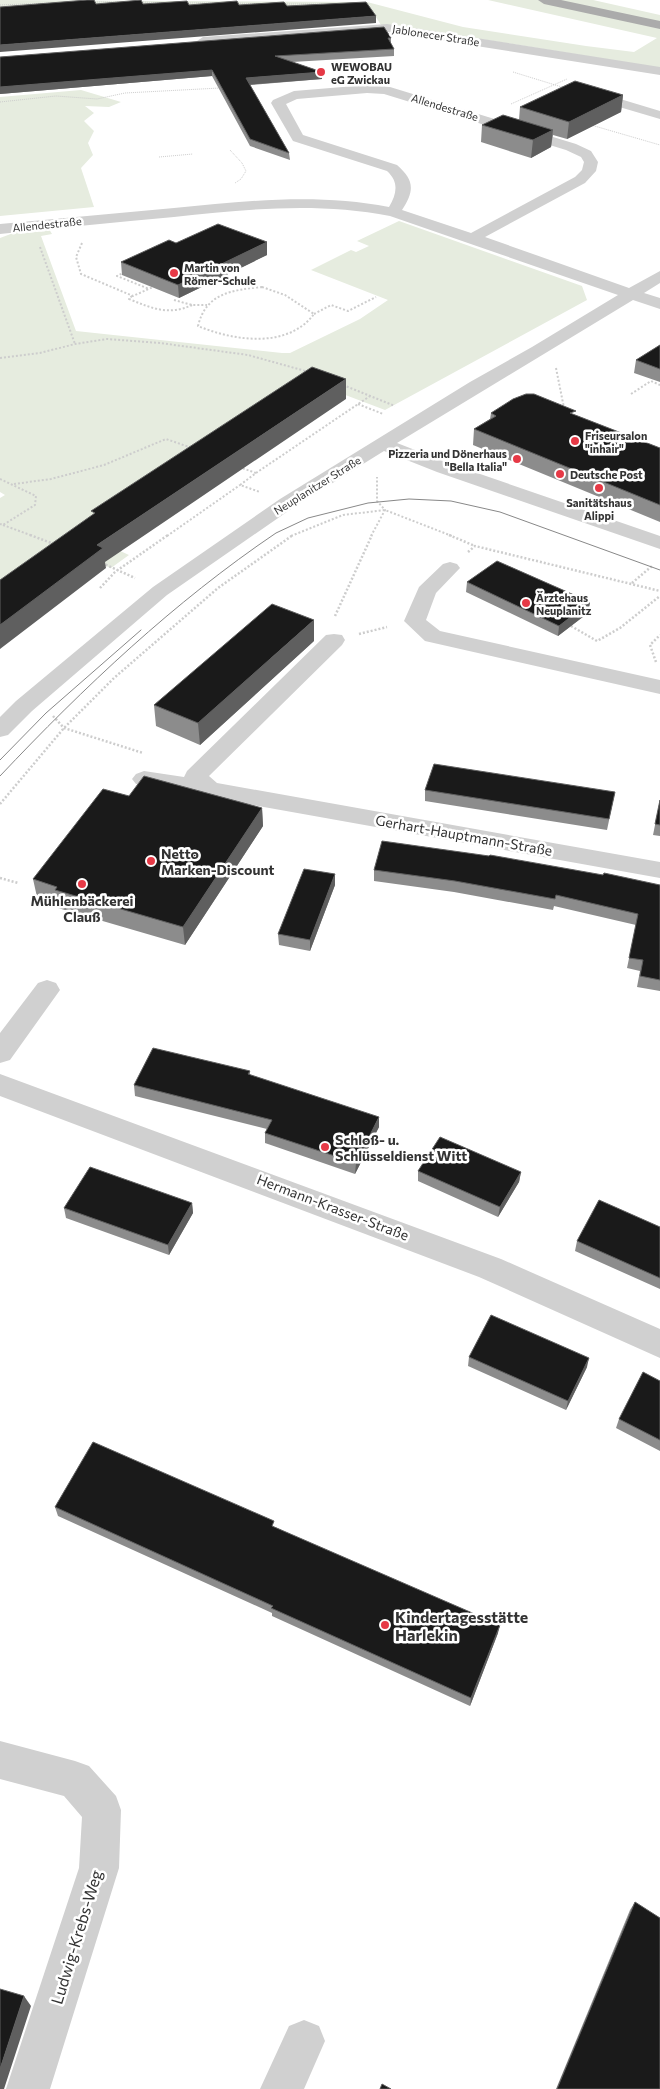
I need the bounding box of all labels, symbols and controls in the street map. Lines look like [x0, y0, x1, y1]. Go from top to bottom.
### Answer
street label: Jablonecer Straße [391, 22, 481, 49]
place label: WEWOBAU eG Zwickau [331, 60, 392, 86]
marker: WEWOBAU eG Zwickau [315, 66, 327, 78]
street label: Allendestraße [410, 91, 480, 123]
street label: Allendestraße [12, 214, 82, 234]
place label: Martin von Römer-Schule [184, 261, 256, 287]
marker: Martin von Römer-Schule [168, 267, 180, 279]
place label: Friseursalon "inhair" [585, 429, 647, 455]
marker: Friseursalon "inhair" [569, 435, 581, 447]
place label: Pizzeria und Dönerhaus "Bella Italia" [388, 447, 507, 473]
street label: Neuplanitzer Straße [271, 453, 363, 517]
marker: Pizzeria und Dönerhaus "Bella Italia" [511, 453, 523, 465]
marker: Deutsche Post [554, 468, 566, 480]
place label: Deutsche Post [570, 468, 643, 481]
marker: Sanitätshaus Alippi [593, 482, 605, 494]
place label: Sanitätshaus Alippi [566, 496, 632, 522]
place label: Ärztehaus Neuplanitz [536, 591, 592, 617]
marker: Ärztehaus Neuplanitz [520, 597, 532, 609]
street label: Gerhart-Hauptmann-Straße [374, 811, 554, 859]
place label: Netto Marken-Discount [161, 845, 275, 878]
marker: Netto Marken-Discount [145, 855, 157, 867]
marker: Mühlenbäckerei Clauß [76, 878, 88, 890]
place label: Mühlenbäckerei Clauß [30, 892, 134, 925]
place label: Schloß- u. Schlüsseldienst Witt [335, 1131, 467, 1164]
marker: Schloß- u. Schlüsseldienst Witt [319, 1141, 331, 1153]
street label: Hermann-Krasser-Straße [255, 1170, 411, 1244]
place label: Kindertagesstätte Harlekin [395, 1607, 528, 1644]
marker: Kindertagesstätte Harlekin [379, 1619, 391, 1631]
street label: Ludwig-Krebs-Weg [47, 1867, 106, 2006]

